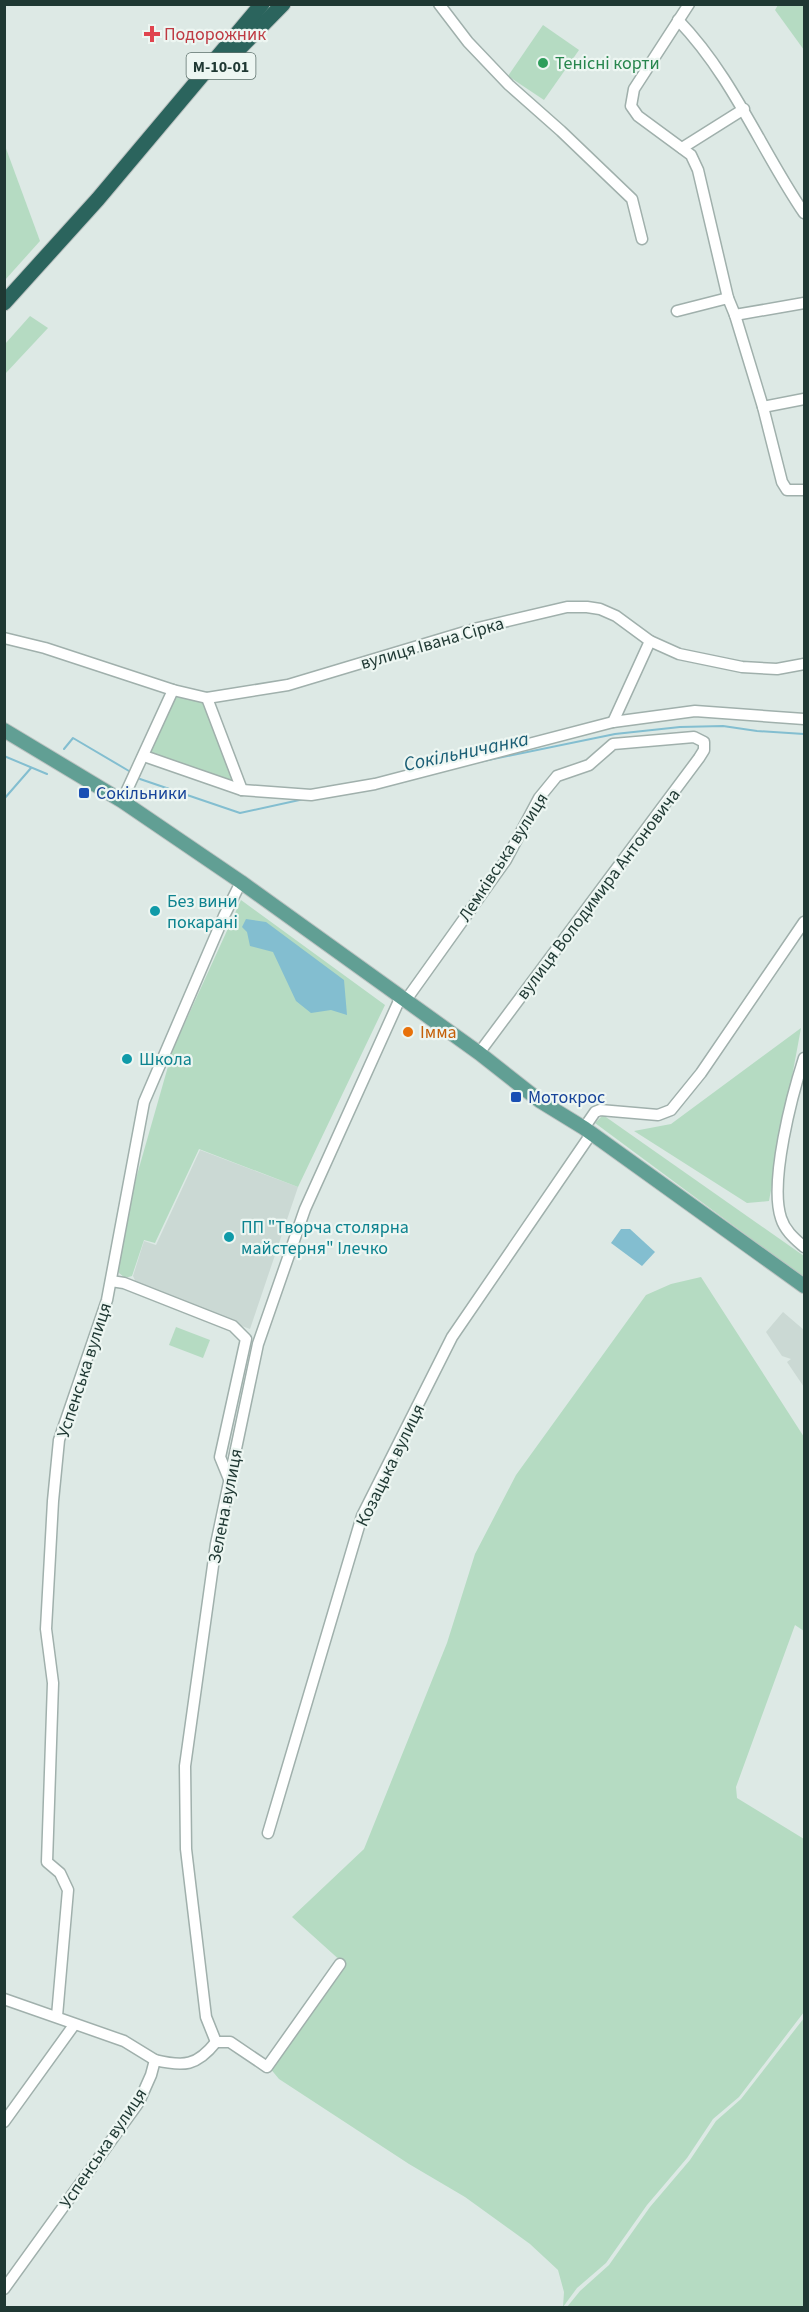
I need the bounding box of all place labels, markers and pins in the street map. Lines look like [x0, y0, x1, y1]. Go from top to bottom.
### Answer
place label: Подорожник [164, 22, 266, 47]
marker: Подорожник [145, 27, 159, 41]
place label: Тенісні корти [555, 51, 660, 76]
marker: Тенісні корти [536, 56, 550, 70]
place label: Сокільники [96, 781, 187, 806]
marker: Сокільники [77, 786, 91, 800]
place label: Без вини покарані [167, 889, 238, 935]
marker: Без вини покарані [148, 904, 162, 918]
place label: Імма [420, 1020, 457, 1045]
marker: Імма [401, 1025, 415, 1039]
place label: Школа [139, 1047, 192, 1072]
marker: Школа [120, 1052, 134, 1066]
place label: Мотокрос [528, 1085, 605, 1110]
marker: Мотокрос [509, 1090, 523, 1104]
place label: ПП "Творча столярна майстерня" Ілечко [241, 1215, 409, 1261]
marker: ПП "Творча столярна майстерня" Ілечко [222, 1230, 236, 1244]

